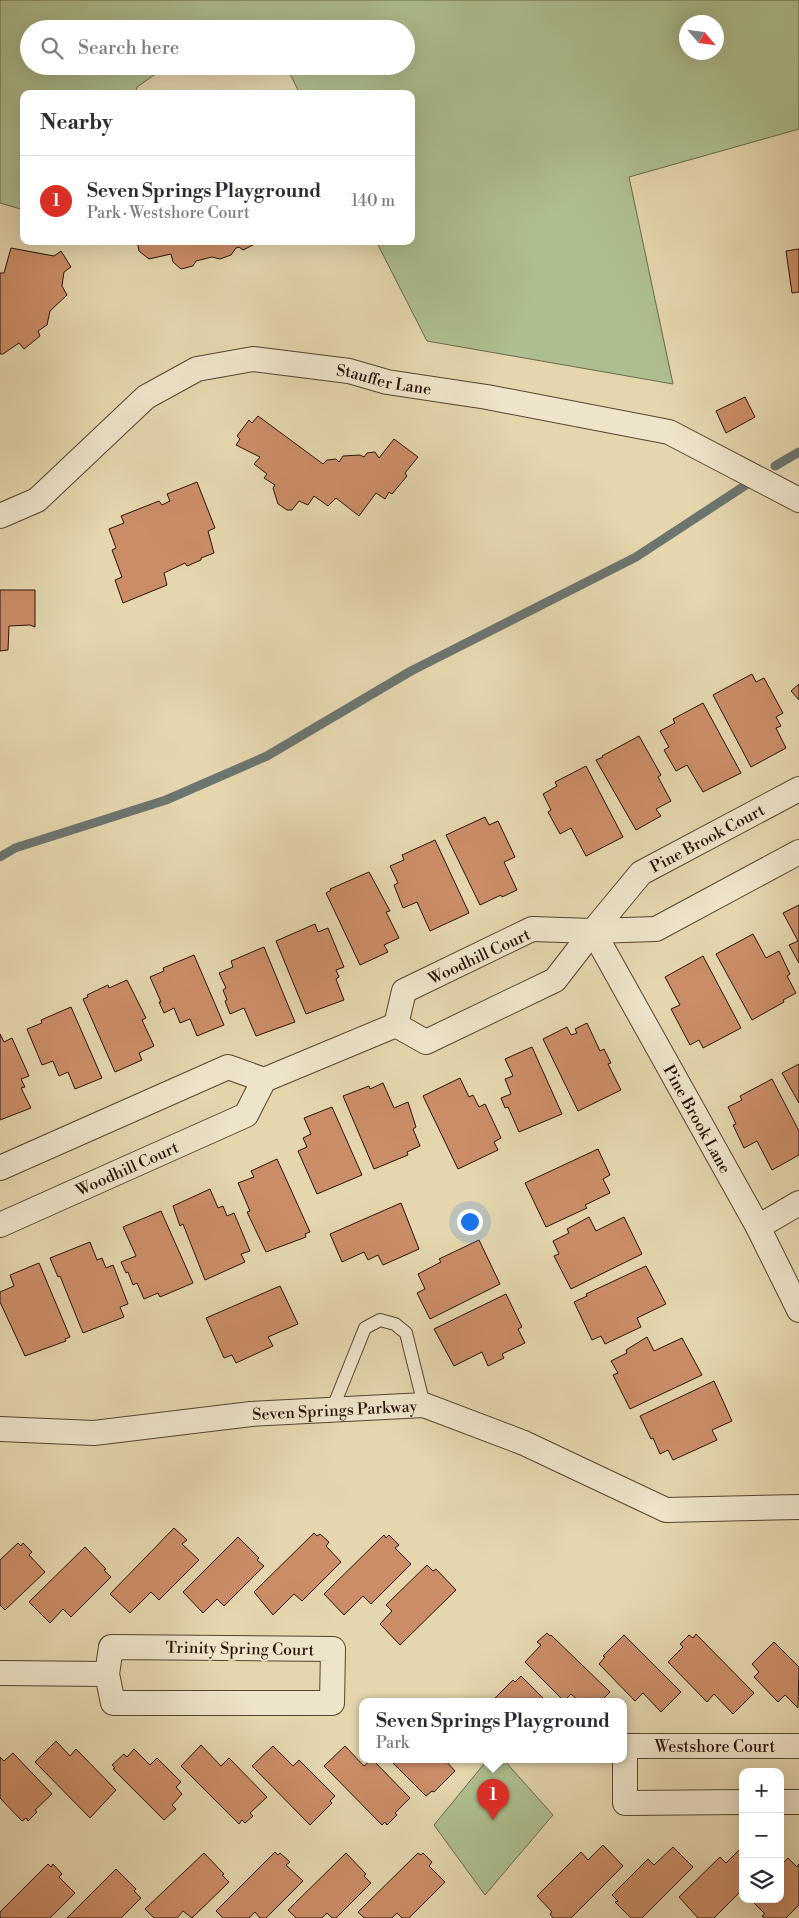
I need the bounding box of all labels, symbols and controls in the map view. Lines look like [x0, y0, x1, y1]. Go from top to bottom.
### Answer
north arrow [679, 15, 724, 60]
search box [20, 20, 415, 75]
icon: search [38, 34, 66, 62]
text: Search here [78, 36, 179, 60]
text: Nearby [40, 110, 113, 136]
text: Seven Springs Playground [87, 179, 321, 203]
text: 1 [52, 191, 60, 211]
text: 140 m [351, 191, 395, 211]
text: Park · Westshore Court [87, 203, 250, 223]
street label: Stauffer Lane [335, 361, 433, 400]
street label: Pine Brook Court [647, 800, 768, 877]
street label: Woodhill Court [424, 924, 534, 990]
street label: Pine Brook Lane [659, 1061, 735, 1177]
street label: Woodhill Court [72, 1137, 182, 1201]
your location [457, 1209, 483, 1235]
street label: Seven Springs Parkway [252, 1396, 418, 1425]
street label: Trinity Spring Court [165, 1638, 315, 1660]
popup [359, 1698, 627, 1763]
text: Seven Springs Playground [376, 1709, 610, 1733]
text: Park [376, 1733, 409, 1753]
street label: Westshore Court [654, 1737, 775, 1757]
map controls [739, 1768, 784, 1903]
button: + [739, 1768, 784, 1813]
pin: 1 [477, 1779, 509, 1820]
button: − [739, 1813, 784, 1858]
button: layers [739, 1858, 784, 1903]

